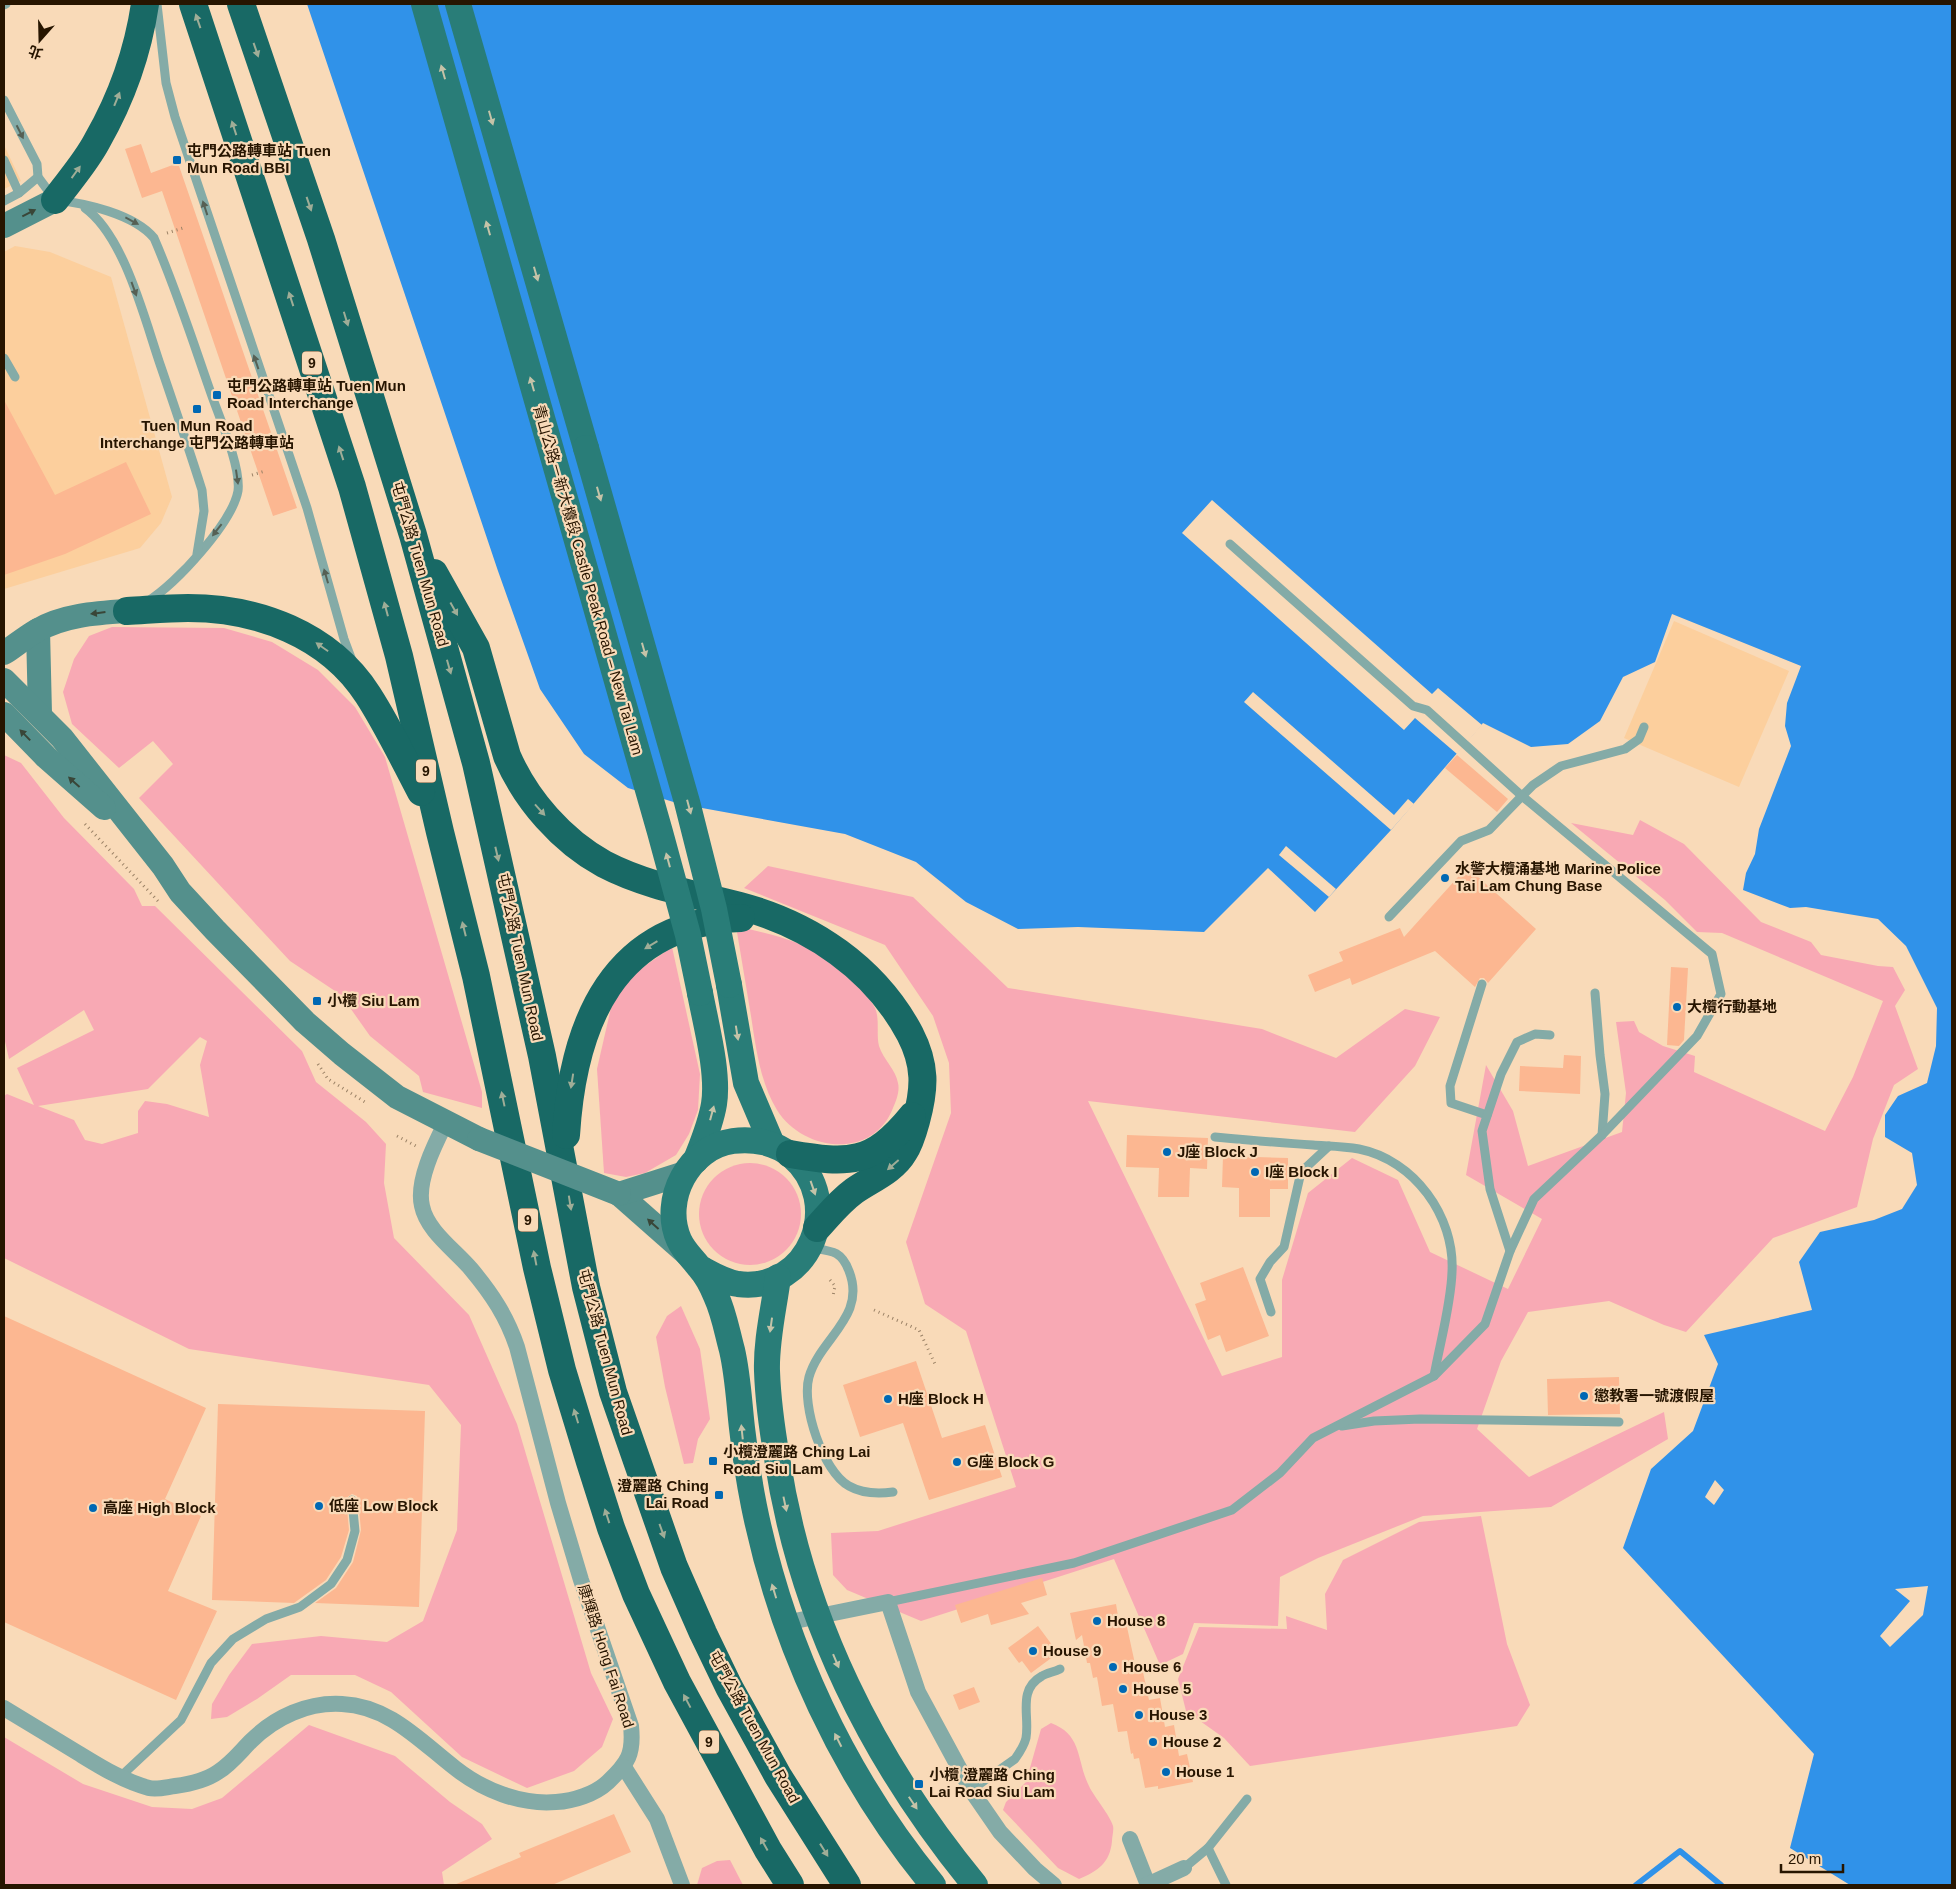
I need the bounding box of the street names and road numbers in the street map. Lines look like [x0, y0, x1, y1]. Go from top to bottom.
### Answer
road number: 9 [302, 352, 322, 374]
street label: 青山公路－新大欖段 Castle Peak Road – New Tai Lam [530, 403, 647, 757]
street label: 屯門公路 Tuen Mun Road [389, 479, 452, 648]
road number: 9 [416, 759, 436, 782]
street label: 屯門公路 Tuen Mun Road [494, 871, 547, 1042]
road number: 9 [518, 1208, 538, 1232]
street label: 屯門公路 Tuen Mun Road [575, 1267, 636, 1437]
street label: 康輝路 Hong Fai Road [575, 1582, 638, 1730]
street label: 屯門公路 Tuen Mun Road [706, 1648, 803, 1806]
road number: 9 [699, 1730, 719, 1754]

